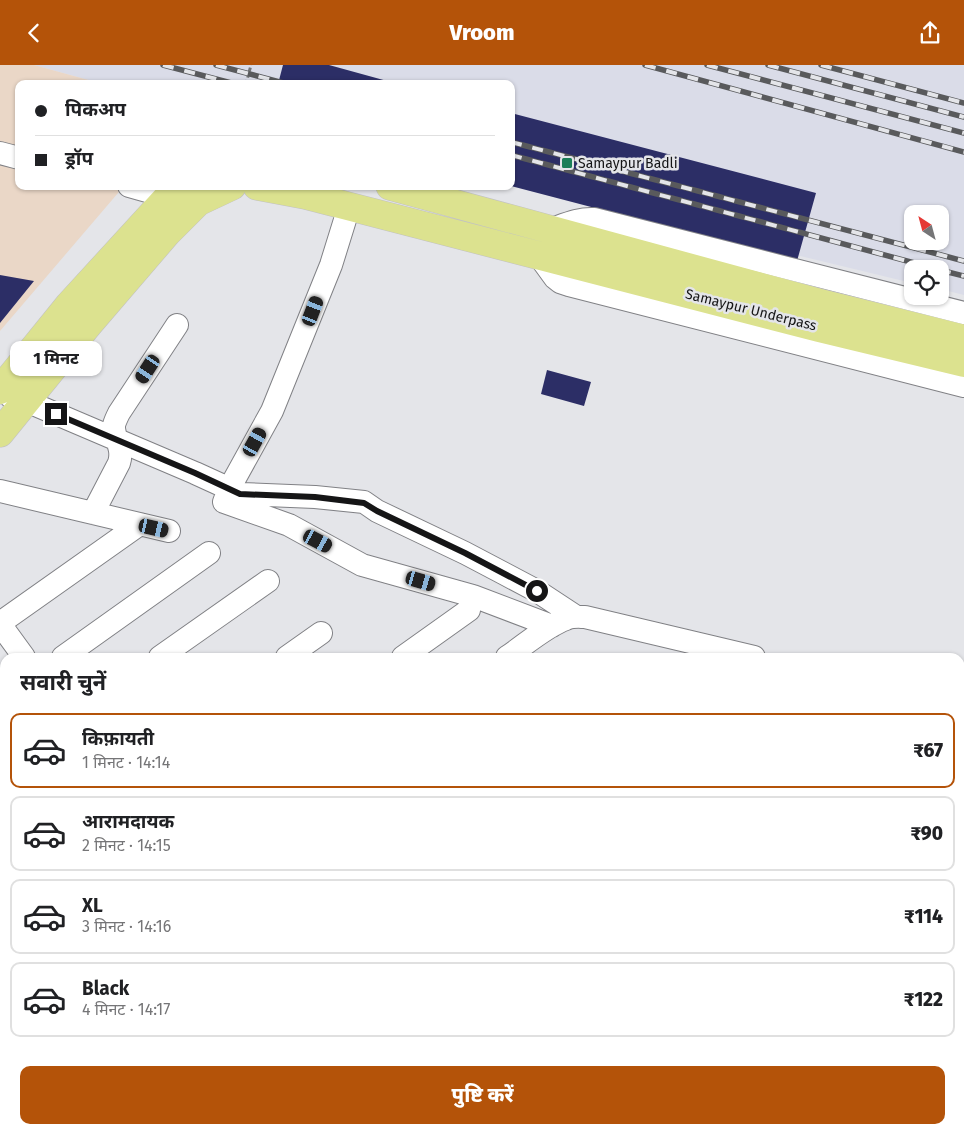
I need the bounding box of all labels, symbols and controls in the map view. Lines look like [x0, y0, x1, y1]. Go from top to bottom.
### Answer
icon: back [20, 19, 48, 47]
text: Vroom [450, 19, 514, 46]
icon: share [916, 19, 944, 47]
text: पिकअप [65, 98, 126, 121]
text: ड्रॉप [65, 147, 93, 170]
place label: Samaypur Badli [578, 155, 678, 172]
marker: Samaypur Badli [560, 156, 574, 170]
north arrow [904, 205, 949, 250]
map controls [904, 205, 949, 305]
button: locate [904, 260, 949, 305]
street label: Samaypur Underpass [684, 285, 819, 335]
car [300, 294, 325, 328]
callout: 1 मिनट [10, 341, 102, 377]
text: 1 मिनट [33, 349, 79, 368]
car [133, 352, 162, 386]
route end [45, 403, 67, 425]
car [241, 425, 268, 459]
car [137, 517, 170, 539]
car [301, 527, 334, 555]
car [404, 570, 437, 592]
route start [526, 580, 548, 602]
text: सवारी चुनें [20, 669, 106, 696]
text: किफ़ायती [82, 727, 154, 750]
icon: car [22, 728, 67, 773]
text: ₹67 [913, 739, 943, 762]
text: 1 मिनट · 14:14 [82, 753, 170, 772]
text: आरामदायक [82, 810, 174, 833]
icon: car [22, 811, 67, 856]
text: ₹90 [911, 822, 943, 845]
text: 2 मिनट · 14:15 [82, 836, 171, 855]
icon: car [22, 894, 67, 939]
text: XL [82, 894, 103, 917]
text: ₹114 [904, 905, 943, 928]
text: 3 मिनट · 14:16 [82, 917, 171, 936]
icon: car [22, 977, 67, 1022]
text: Black [82, 977, 129, 1000]
text: ₹122 [904, 988, 943, 1011]
text: 4 मिनट · 14:17 [82, 1000, 170, 1019]
button: पुष्टि करें [20, 1066, 945, 1124]

